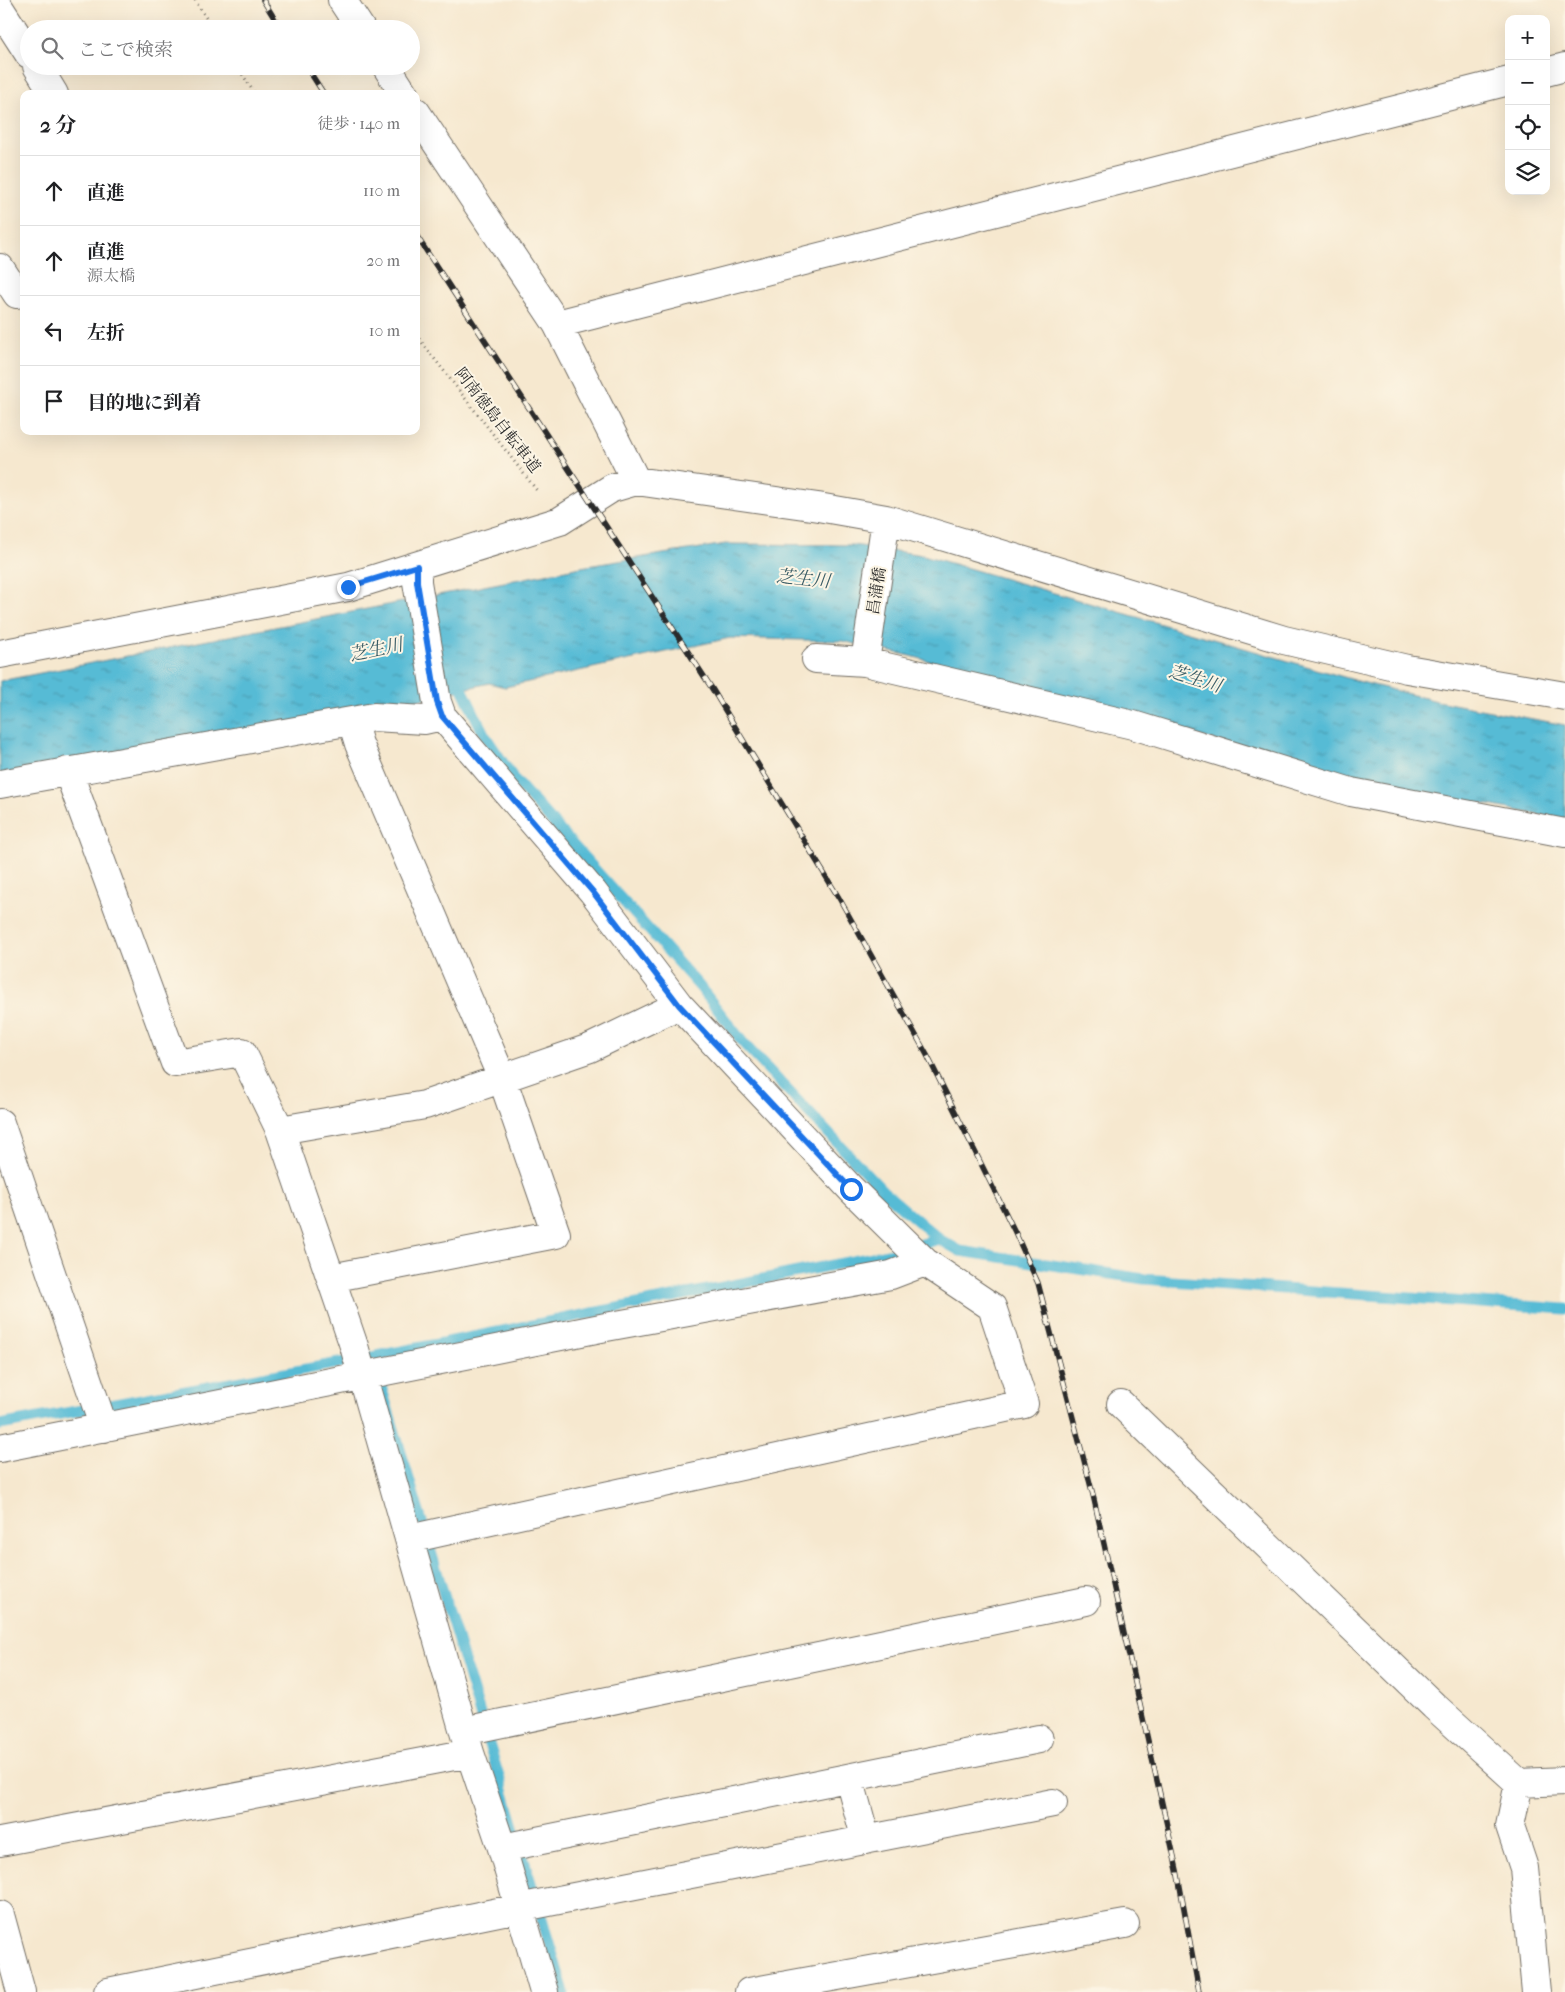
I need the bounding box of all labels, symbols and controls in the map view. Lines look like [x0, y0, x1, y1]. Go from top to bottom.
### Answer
map controls [1505, 15, 1550, 195]
button: + [1505, 15, 1550, 60]
search box [20, 20, 420, 75]
icon: search [38, 34, 66, 62]
text: ここで検索 [78, 39, 173, 61]
button: − [1505, 60, 1550, 105]
button: locate [1505, 105, 1550, 150]
text: 2 分 [40, 113, 76, 137]
text: 徒歩 · 140 m [317, 114, 400, 133]
button: layers [1505, 150, 1550, 195]
icon: ahead [40, 177, 68, 205]
text: 110 m [363, 181, 400, 200]
text: 直進 [87, 182, 125, 204]
text: 直進 [87, 241, 125, 263]
icon: ahead [40, 247, 68, 275]
text: 20 m [366, 251, 400, 270]
text: 源太橋 [87, 266, 135, 285]
icon: left [40, 317, 68, 345]
text: 10 m [369, 321, 400, 340]
text: 左折 [87, 322, 125, 344]
street label: 阿南徳島自転車道 [451, 364, 545, 476]
icon: arrive [40, 387, 68, 415]
text: 目的地に到着 [87, 392, 201, 414]
water label: 芝生川 [775, 566, 833, 592]
street label: 昌蒲橋 [863, 566, 889, 616]
route end [337, 576, 360, 599]
water label: 芝生川 [347, 634, 407, 666]
water label: 芝生川 [1166, 661, 1226, 698]
route start [840, 1178, 863, 1201]

